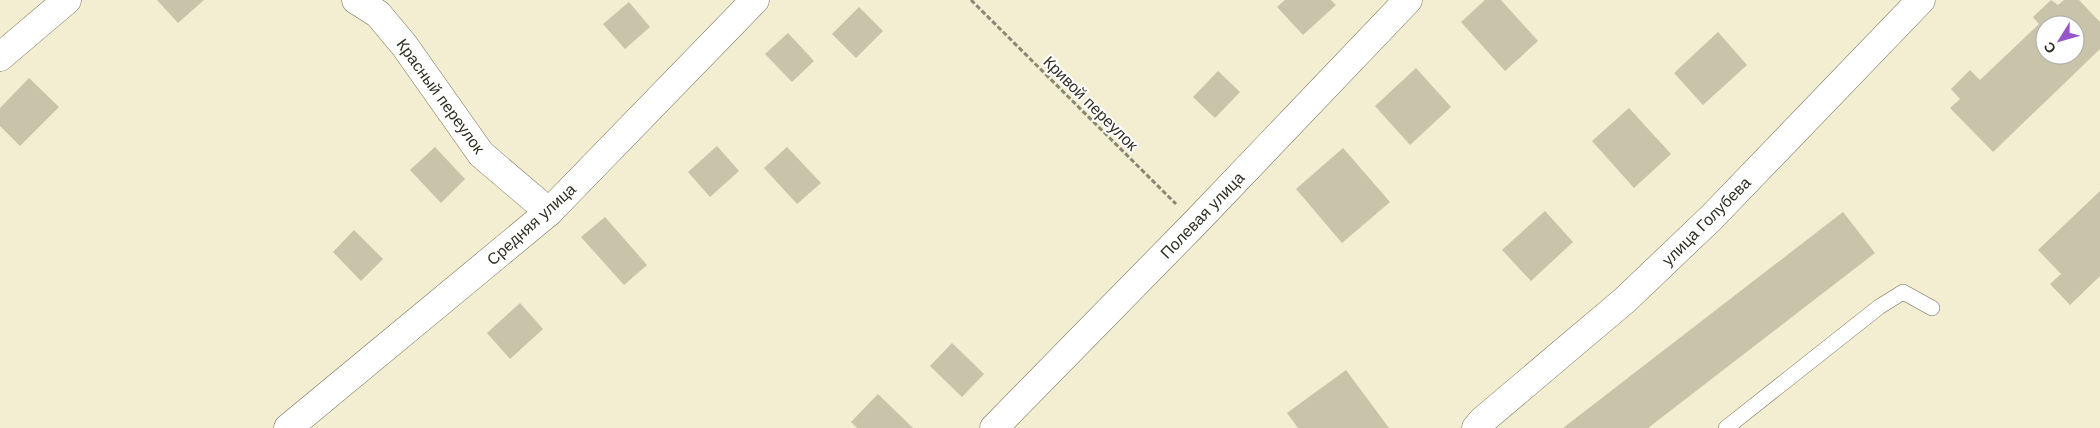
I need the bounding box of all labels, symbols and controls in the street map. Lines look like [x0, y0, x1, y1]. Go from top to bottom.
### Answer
north arrow [2035, 15, 2085, 65]
street label: Красный переулок [393, 36, 488, 158]
text: С [2040, 39, 2059, 57]
street label: Кривой переулок [1040, 53, 1142, 155]
street label: Полевая улица [1157, 169, 1248, 262]
street label: улица Голубева [1659, 174, 1754, 269]
street label: Средняя улица [484, 180, 579, 268]

